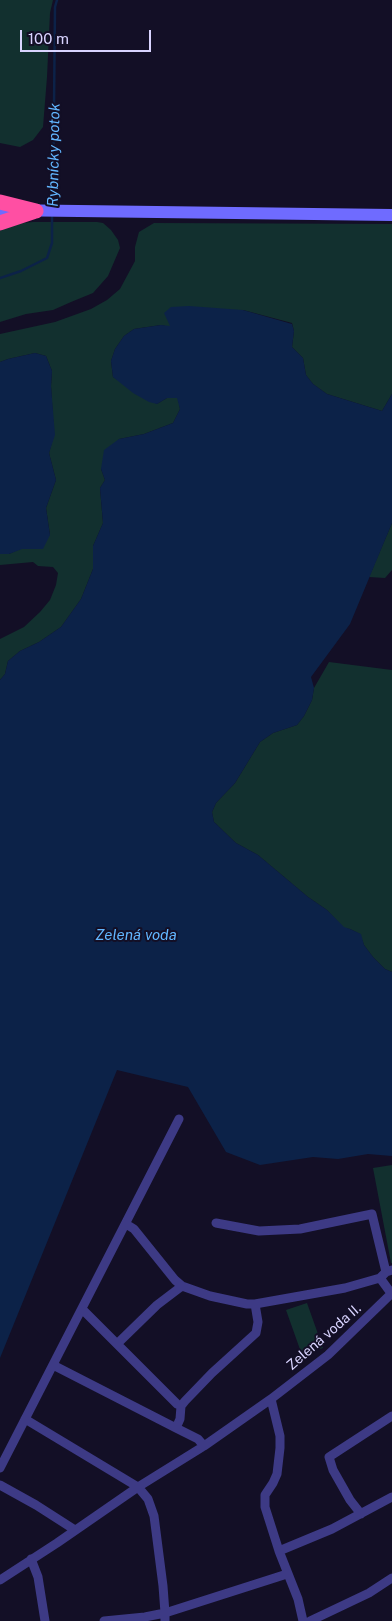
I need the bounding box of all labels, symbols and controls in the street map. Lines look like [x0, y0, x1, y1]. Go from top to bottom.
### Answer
scale bar [22, 20, 154, 52]
text: 100 m [28, 30, 69, 47]
water label: Rybnícky potok [44, 103, 64, 207]
water label: Zelená voda [95, 926, 177, 944]
street label: Zelená voda II. [283, 1300, 365, 1374]

